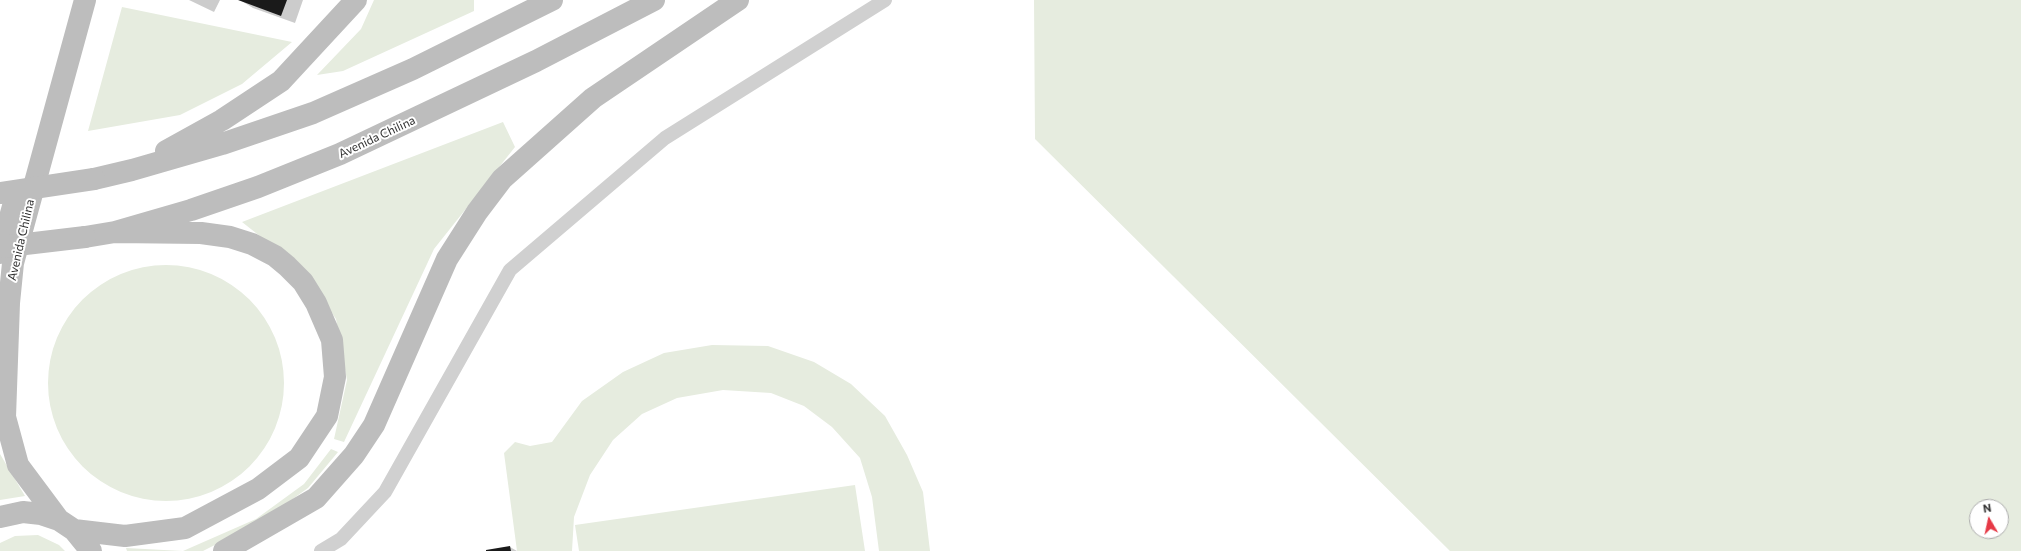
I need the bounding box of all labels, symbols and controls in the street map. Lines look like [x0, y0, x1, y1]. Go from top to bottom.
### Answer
street label: Avenida Chilina [336, 113, 418, 161]
street label: Avenida Chilina [5, 198, 37, 282]
north arrow [1969, 499, 2009, 539]
text: N [1982, 501, 1992, 515]

